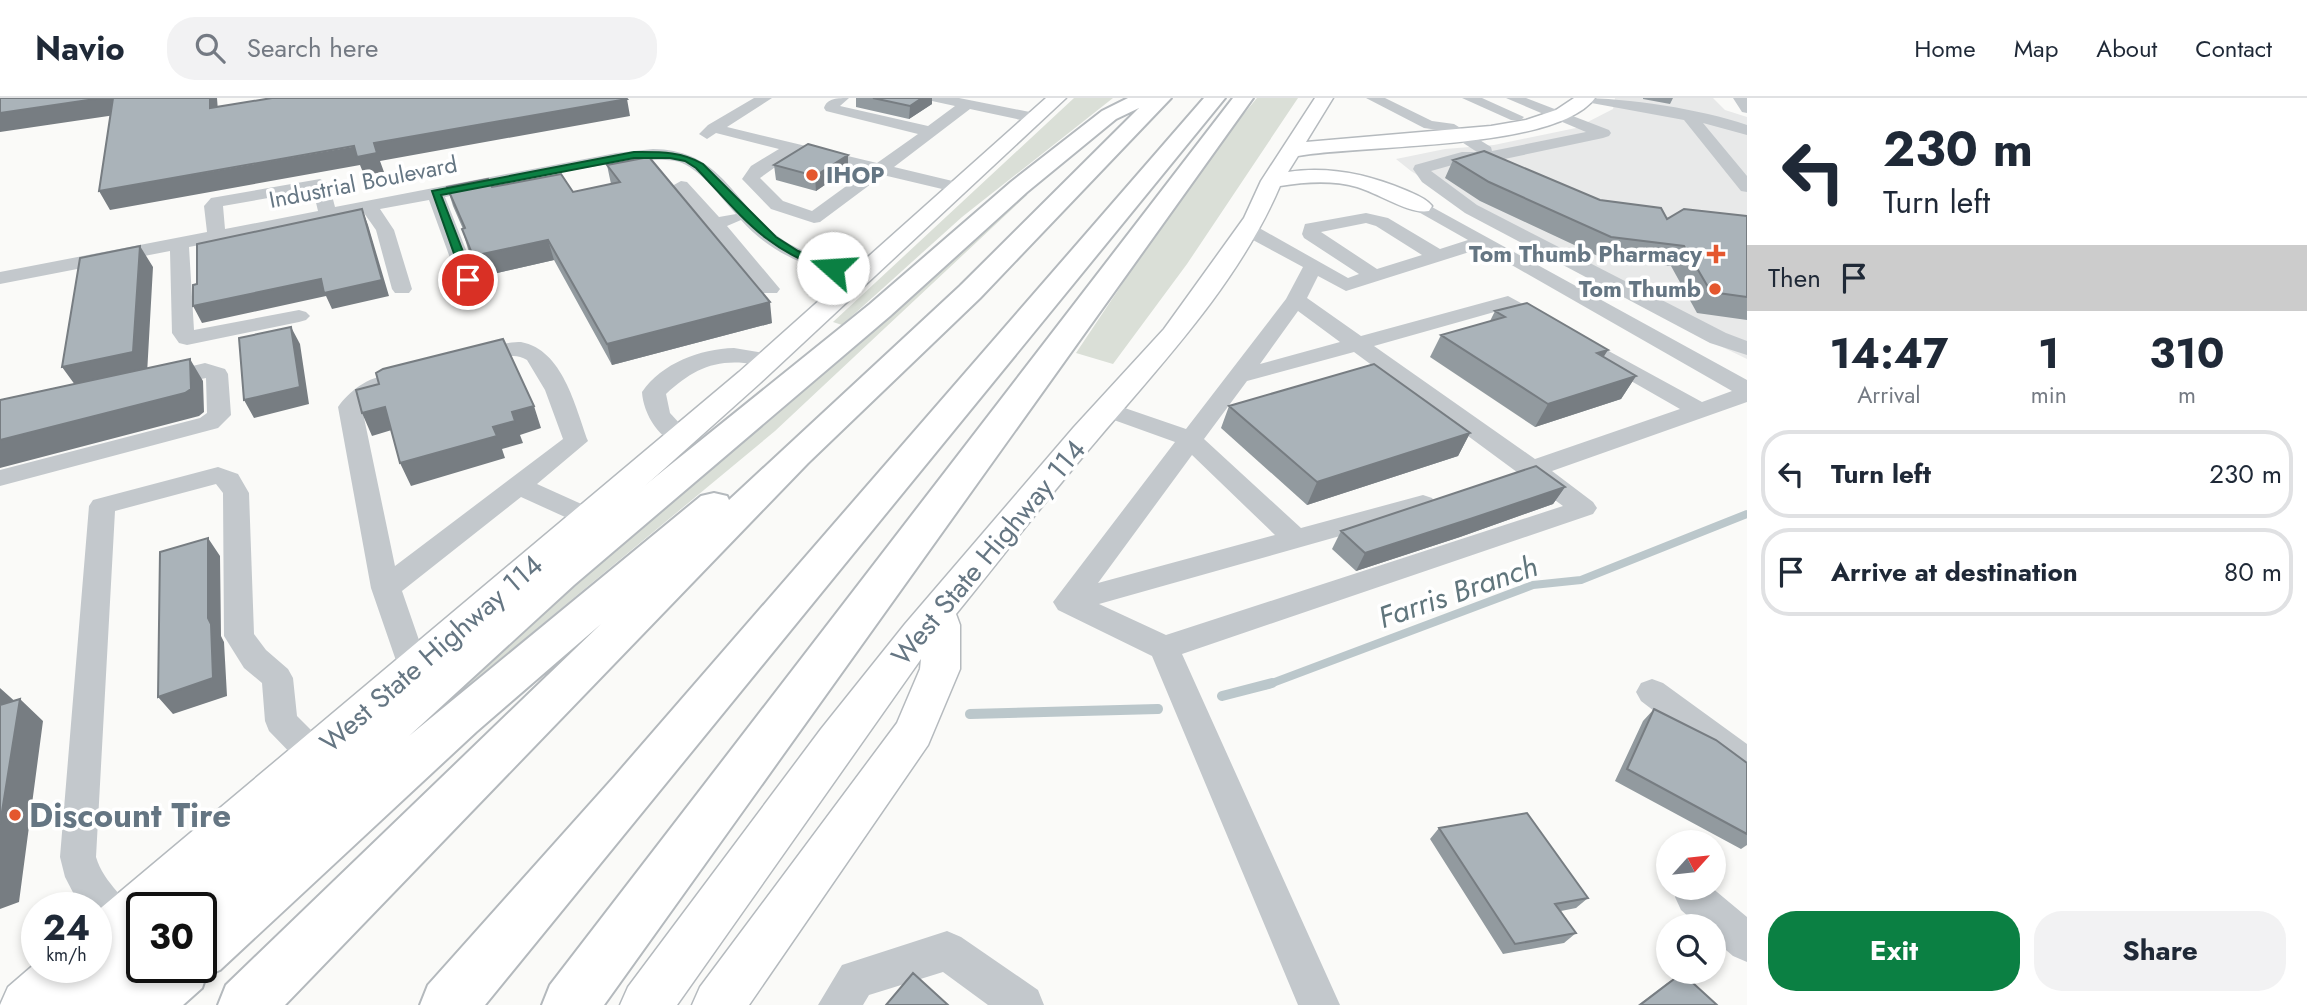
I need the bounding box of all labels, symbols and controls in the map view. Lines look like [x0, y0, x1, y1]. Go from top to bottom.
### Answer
search box [167, 17, 657, 80]
text: Navio [35, 25, 125, 72]
icon: search [191, 29, 229, 67]
text: Search here [247, 29, 378, 67]
text: Home [1914, 31, 1976, 66]
text: Map [2014, 31, 2058, 66]
text: About [2096, 31, 2157, 66]
text: Contact [2195, 31, 2272, 66]
text: 230 m [1883, 114, 2033, 184]
icon: left [1768, 126, 1859, 217]
street label: Industrial Boulevard [266, 147, 460, 217]
place label: IHOP [826, 158, 885, 192]
marker: IHOP [804, 167, 820, 183]
text: Turn left [1883, 179, 1990, 225]
position arrow [796, 231, 870, 305]
place label: Tom Thumb Pharmacy [1469, 237, 1703, 271]
marker: Tom Thumb Pharmacy [1708, 246, 1724, 262]
pin [438, 250, 498, 310]
text: Then [1768, 259, 1821, 297]
icon: arrive [1835, 259, 1873, 297]
icon: arrive [449, 261, 487, 299]
place label: Tom Thumb [1579, 272, 1701, 306]
marker: Tom Thumb [1707, 281, 1723, 297]
text: 14:47 [1829, 323, 1948, 384]
text: 1 [2038, 323, 2059, 384]
text: 310 [2149, 323, 2225, 384]
text: Arrival [1857, 378, 1921, 412]
text: min [2031, 378, 2067, 412]
text: m [2178, 378, 2196, 412]
street label: West State Highway 114 [881, 430, 1095, 674]
icon: left [1772, 455, 1810, 493]
text: Turn left [1831, 455, 1931, 493]
text: 230 m [2209, 455, 2282, 493]
water label: Farris Branch [1372, 544, 1543, 639]
street label: West State Highway 114 [311, 545, 552, 762]
icon: arrive [1772, 553, 1810, 591]
text: Arrive at destination [1831, 553, 2078, 591]
text: 80 m [2224, 553, 2282, 591]
place label: Discount Tire [29, 792, 231, 839]
marker: Discount Tire [7, 807, 23, 823]
north arrow [1656, 830, 1726, 900]
map controls [1656, 830, 1726, 984]
speed limit sign: 30 [126, 892, 217, 983]
text: 24 [43, 903, 90, 953]
button: Exit [1768, 911, 2020, 991]
button: Share [2034, 911, 2286, 991]
button: search [1656, 914, 1726, 984]
text: km/h [46, 942, 87, 968]

